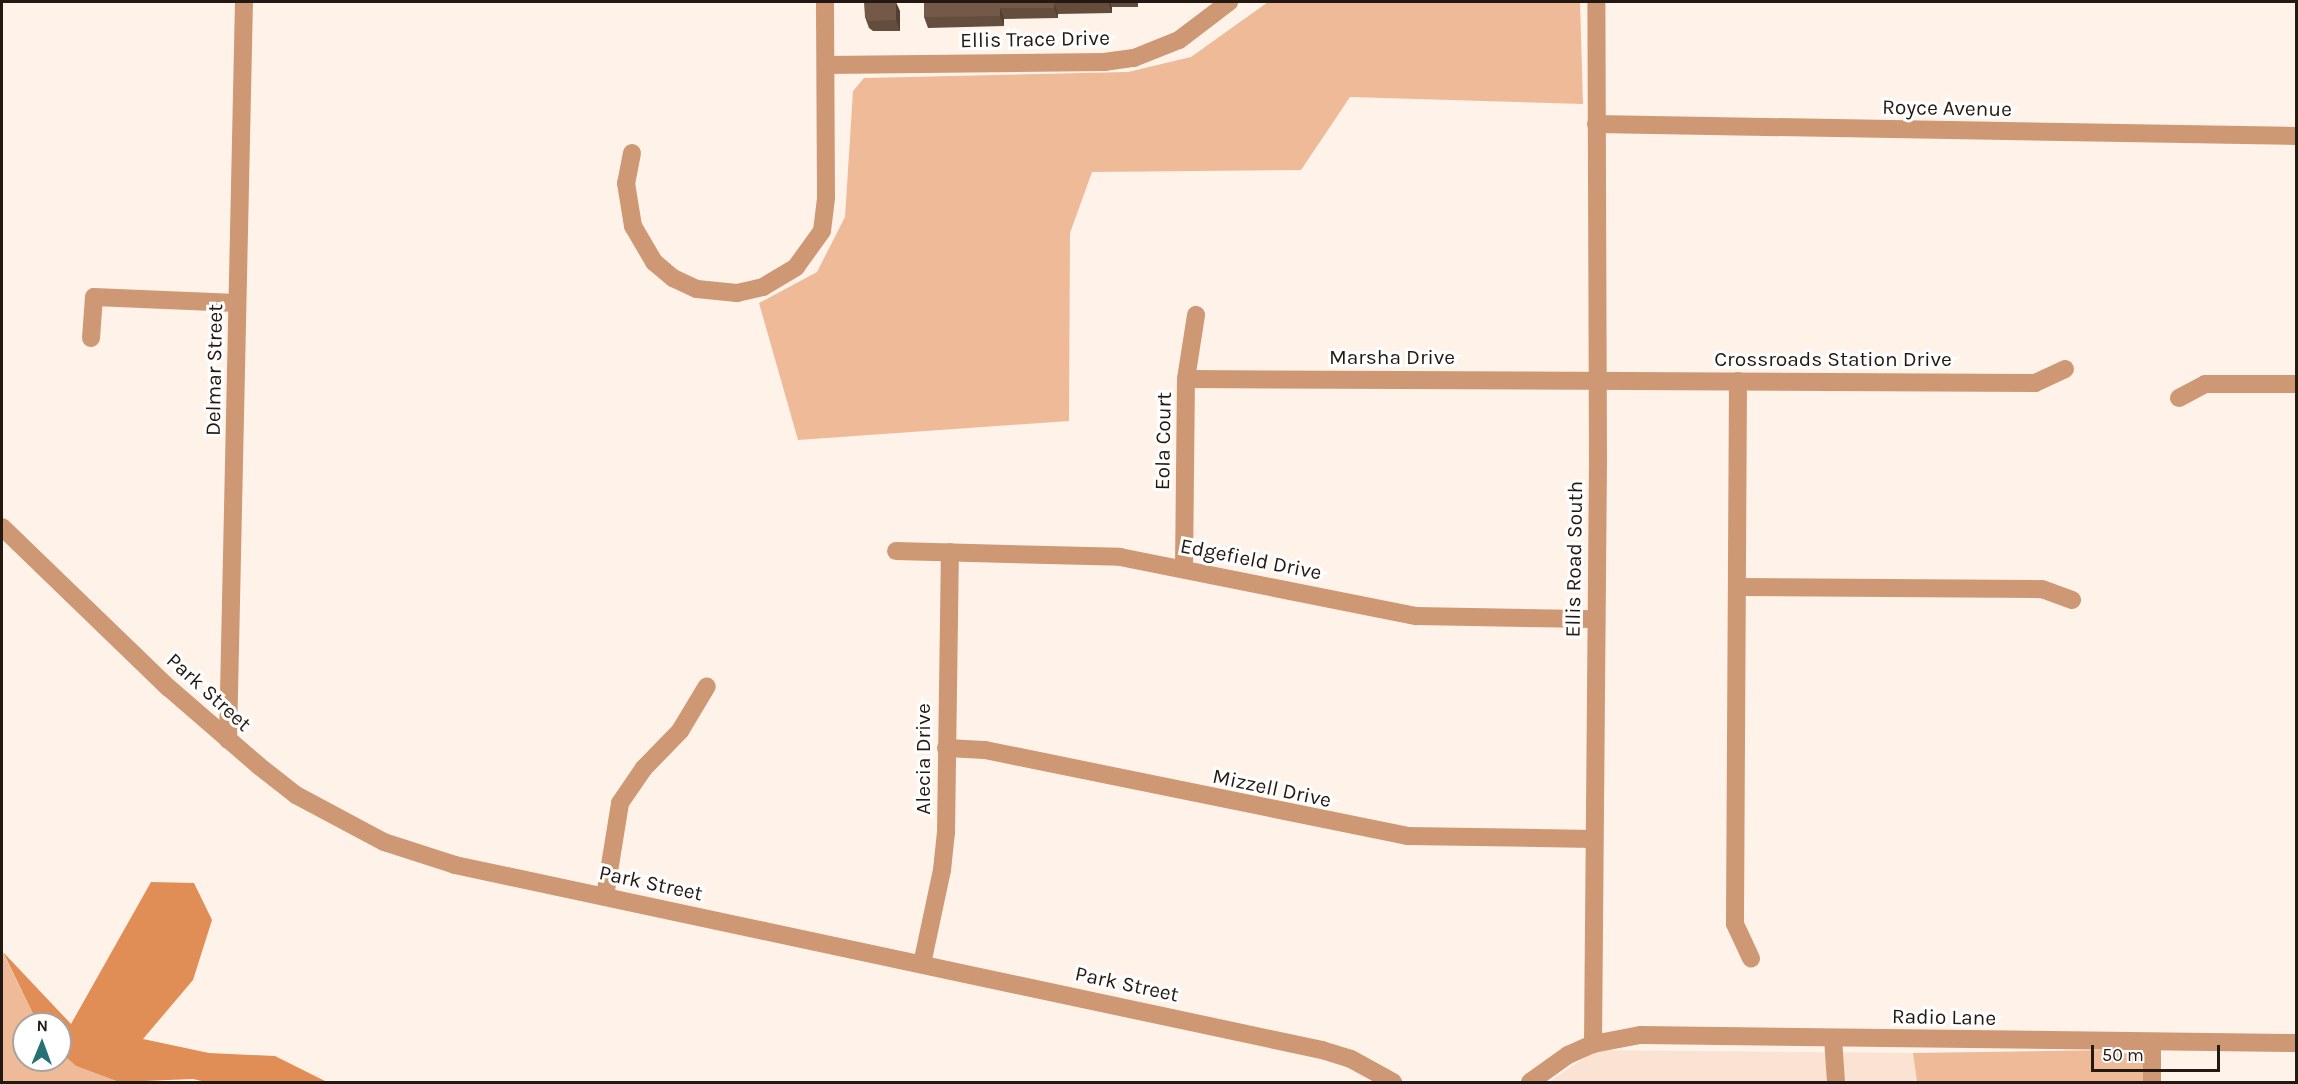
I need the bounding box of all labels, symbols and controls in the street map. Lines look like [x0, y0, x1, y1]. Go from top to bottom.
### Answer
street label: Ellis Trace Drive [960, 25, 1110, 53]
street label: Royce Avenue [1882, 94, 2012, 122]
street label: Delmar Street [200, 304, 228, 436]
street label: Marsha Drive [1329, 344, 1455, 370]
street label: Crossroads Station Drive [1714, 346, 1952, 372]
street label: Eola Court [1150, 392, 1176, 490]
street label: Ellis Road South [1560, 480, 1588, 638]
street label: Edgefield Drive [1178, 533, 1324, 585]
street label: Park Street [161, 647, 257, 737]
street label: Alecia Drive [910, 703, 936, 815]
street label: Mizzell Drive [1210, 763, 1334, 813]
street label: Park Street [597, 860, 705, 906]
street label: Park Street [1073, 961, 1181, 1007]
street label: Radio Lane [1892, 1003, 1996, 1031]
north arrow [12, 1012, 72, 1072]
text: N [36, 1016, 48, 1035]
scale bar [2094, 1033, 2223, 1071]
text: 50 m [2102, 1044, 2144, 1066]

